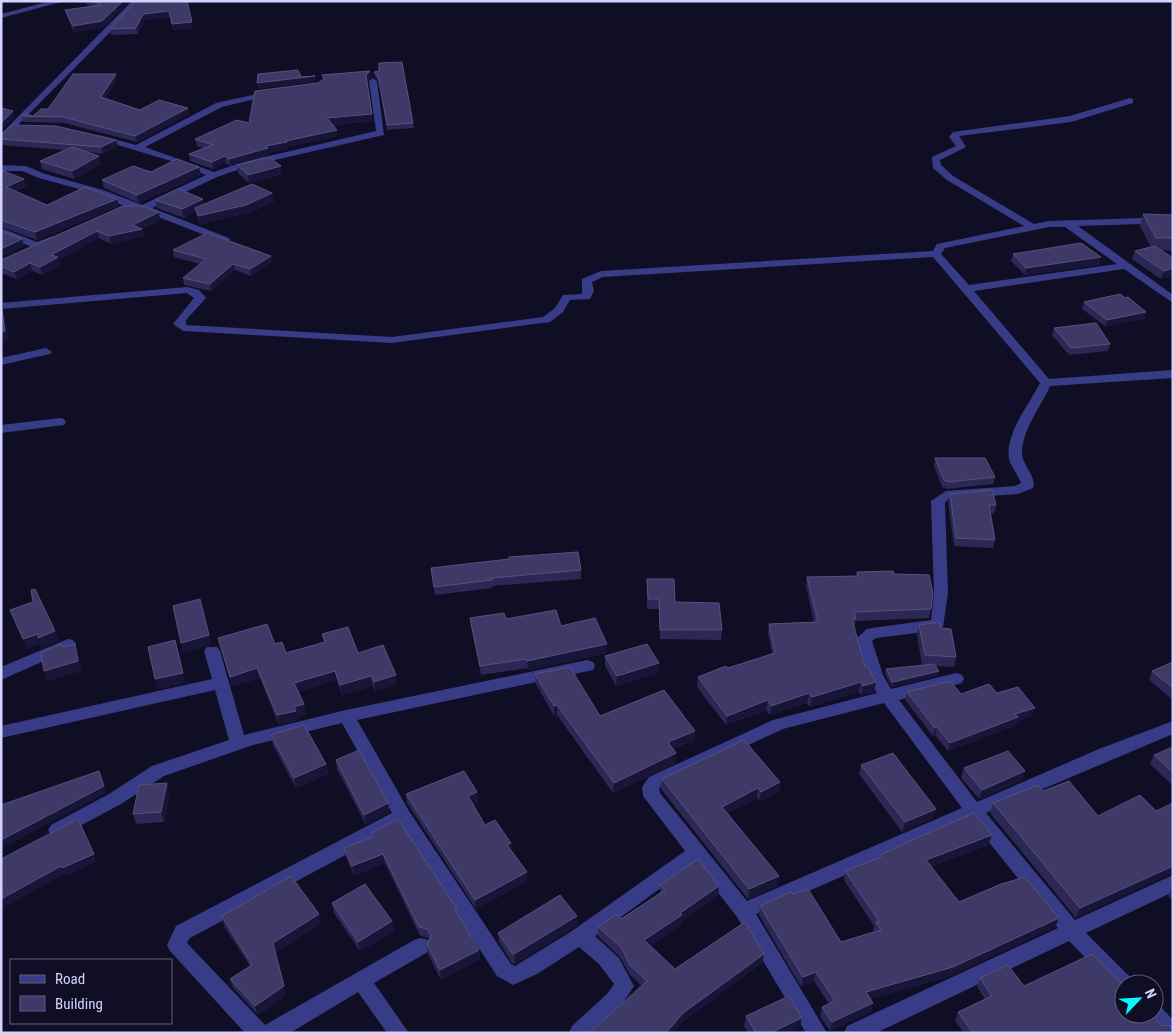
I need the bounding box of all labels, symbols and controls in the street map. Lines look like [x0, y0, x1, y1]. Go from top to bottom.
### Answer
legend [10, 959, 172, 1024]
text: Road [55, 970, 85, 988]
north arrow [1114, 974, 1164, 1024]
text: N [1142, 986, 1160, 1001]
text: Building [55, 995, 103, 1013]

